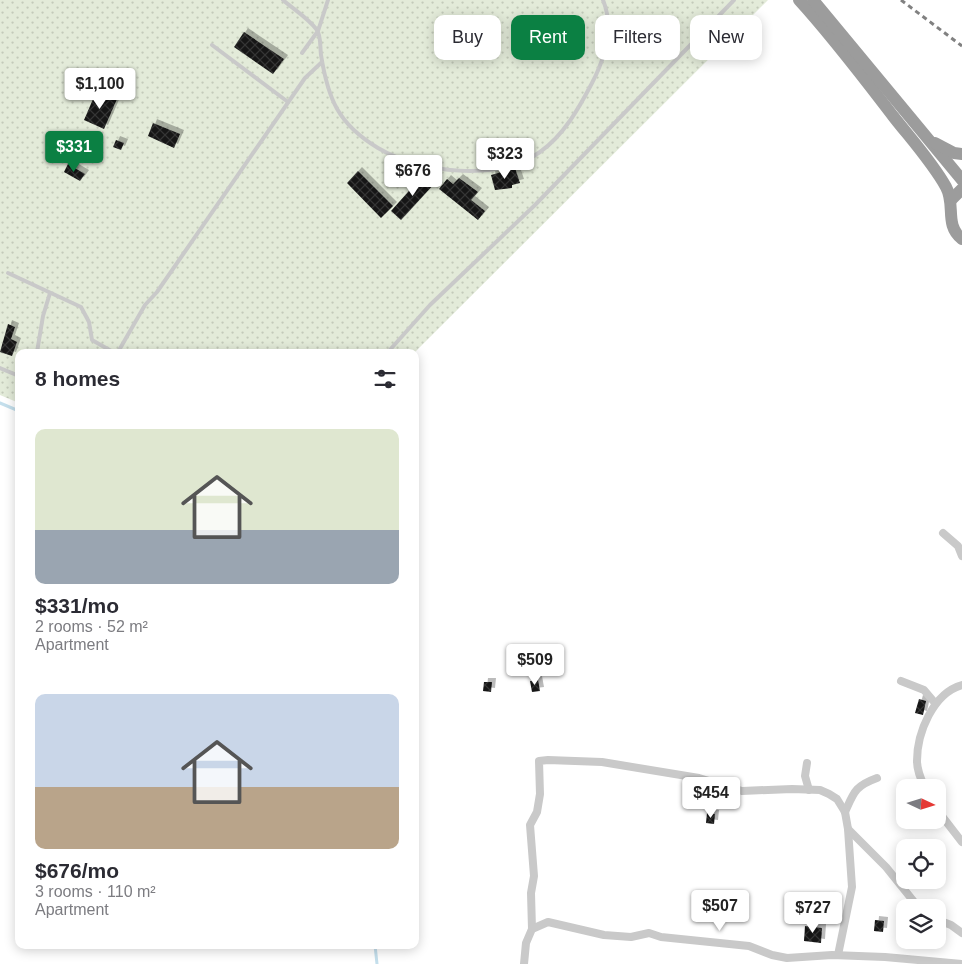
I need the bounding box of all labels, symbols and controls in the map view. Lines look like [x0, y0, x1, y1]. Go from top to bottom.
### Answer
chip: Buy [434, 15, 501, 60]
chip: Rent [511, 15, 585, 60]
chip: Filters [595, 15, 680, 60]
chip: New [690, 15, 762, 60]
pin: $1,100 [59, 68, 141, 110]
text: $1,100 [76, 75, 124, 92]
pin: $331 [44, 130, 104, 173]
text: $331 [56, 138, 92, 155]
pin: $323 [475, 138, 535, 180]
text: $323 [487, 145, 523, 162]
pin: $676 [383, 154, 443, 197]
text: $676 [395, 162, 431, 179]
icon: filters [371, 365, 399, 393]
text: 8 homes [35, 367, 120, 390]
icon: home [172, 462, 262, 552]
text: $331/mo [35, 594, 119, 617]
text: 2 rooms · 52 m² [35, 618, 148, 635]
text: Apartment [35, 636, 109, 653]
pin: $509 [505, 644, 565, 686]
text: $509 [517, 651, 553, 668]
icon: home [172, 727, 262, 817]
pin: $454 [681, 776, 741, 819]
north arrow [896, 779, 946, 829]
map controls [896, 779, 946, 949]
text: $454 [693, 784, 729, 801]
button: locate [896, 839, 946, 889]
text: $676/mo [35, 859, 119, 882]
text: 3 rooms · 110 m² [35, 883, 156, 900]
pin: $507 [690, 890, 750, 932]
pin: $727 [783, 892, 843, 934]
text: $507 [702, 897, 738, 914]
text: $727 [795, 899, 831, 916]
button: layers [896, 899, 946, 949]
text: Apartment [35, 901, 109, 918]

